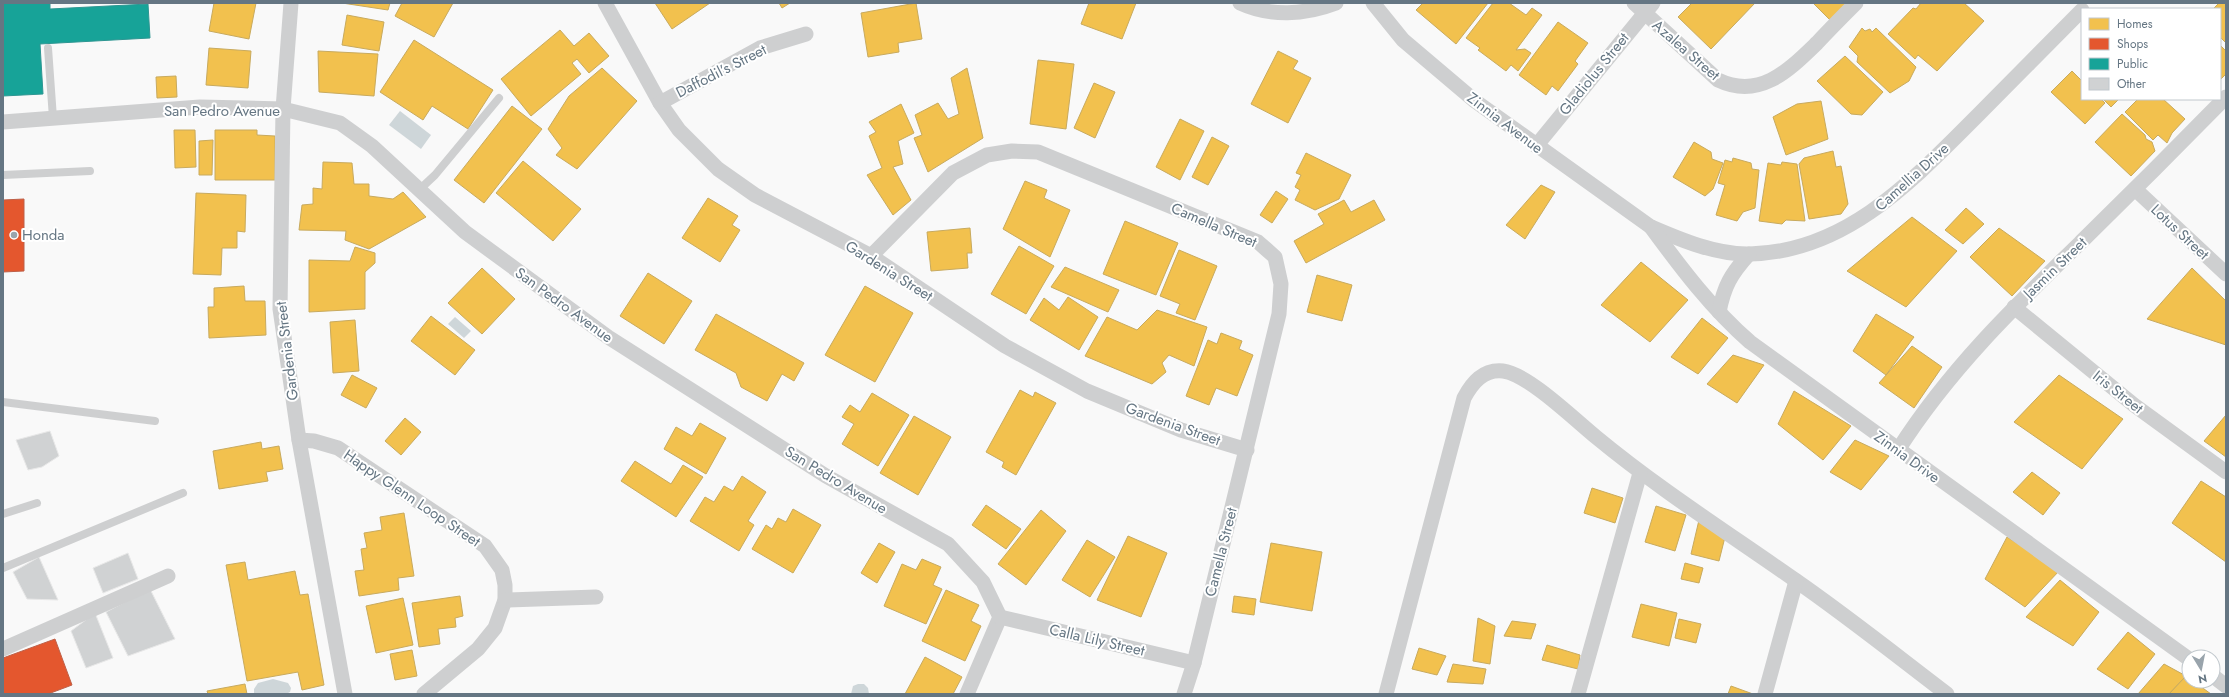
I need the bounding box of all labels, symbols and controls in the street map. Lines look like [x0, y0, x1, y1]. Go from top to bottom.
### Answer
legend [2081, 8, 2221, 100]
street label: Azalea Street [1647, 14, 1725, 86]
text: Homes [2117, 15, 2153, 33]
street label: Gladiolus Street [1554, 28, 1634, 120]
text: Shops [2117, 35, 2148, 53]
street label: Daffodil’s Street [672, 39, 770, 103]
text: Public [2117, 55, 2148, 73]
text: Other [2117, 75, 2147, 93]
street label: Zinnia Avenue [1462, 87, 1548, 159]
street label: San Pedro Avenue [164, 100, 280, 122]
street label: Camellia Drive [1870, 138, 1954, 216]
street label: Camella Street [1168, 197, 1261, 253]
street label: Lotus Street [2146, 199, 2214, 265]
place label: Honda [22, 224, 65, 246]
marker: Honda [9, 230, 19, 240]
street label: Jasmin Street [2017, 232, 2092, 305]
street label: Gardenia Street [841, 235, 937, 307]
street label: San Pedro Avenue [511, 262, 618, 348]
street label: Gardenia Street [270, 300, 304, 402]
street label: Iris Street [2088, 365, 2148, 419]
street label: Gardenia Street [1122, 397, 1224, 451]
street label: Zinnia Drive [1869, 426, 1945, 489]
street label: San Pedro Avenue [781, 441, 892, 519]
street label: Happy Glenn Loop Street [339, 444, 485, 552]
street label: Camella Street [1199, 505, 1243, 599]
street label: Calla Lily Street [1047, 618, 1147, 662]
north arrow [2181, 649, 2221, 689]
text: N [2197, 670, 2208, 687]

